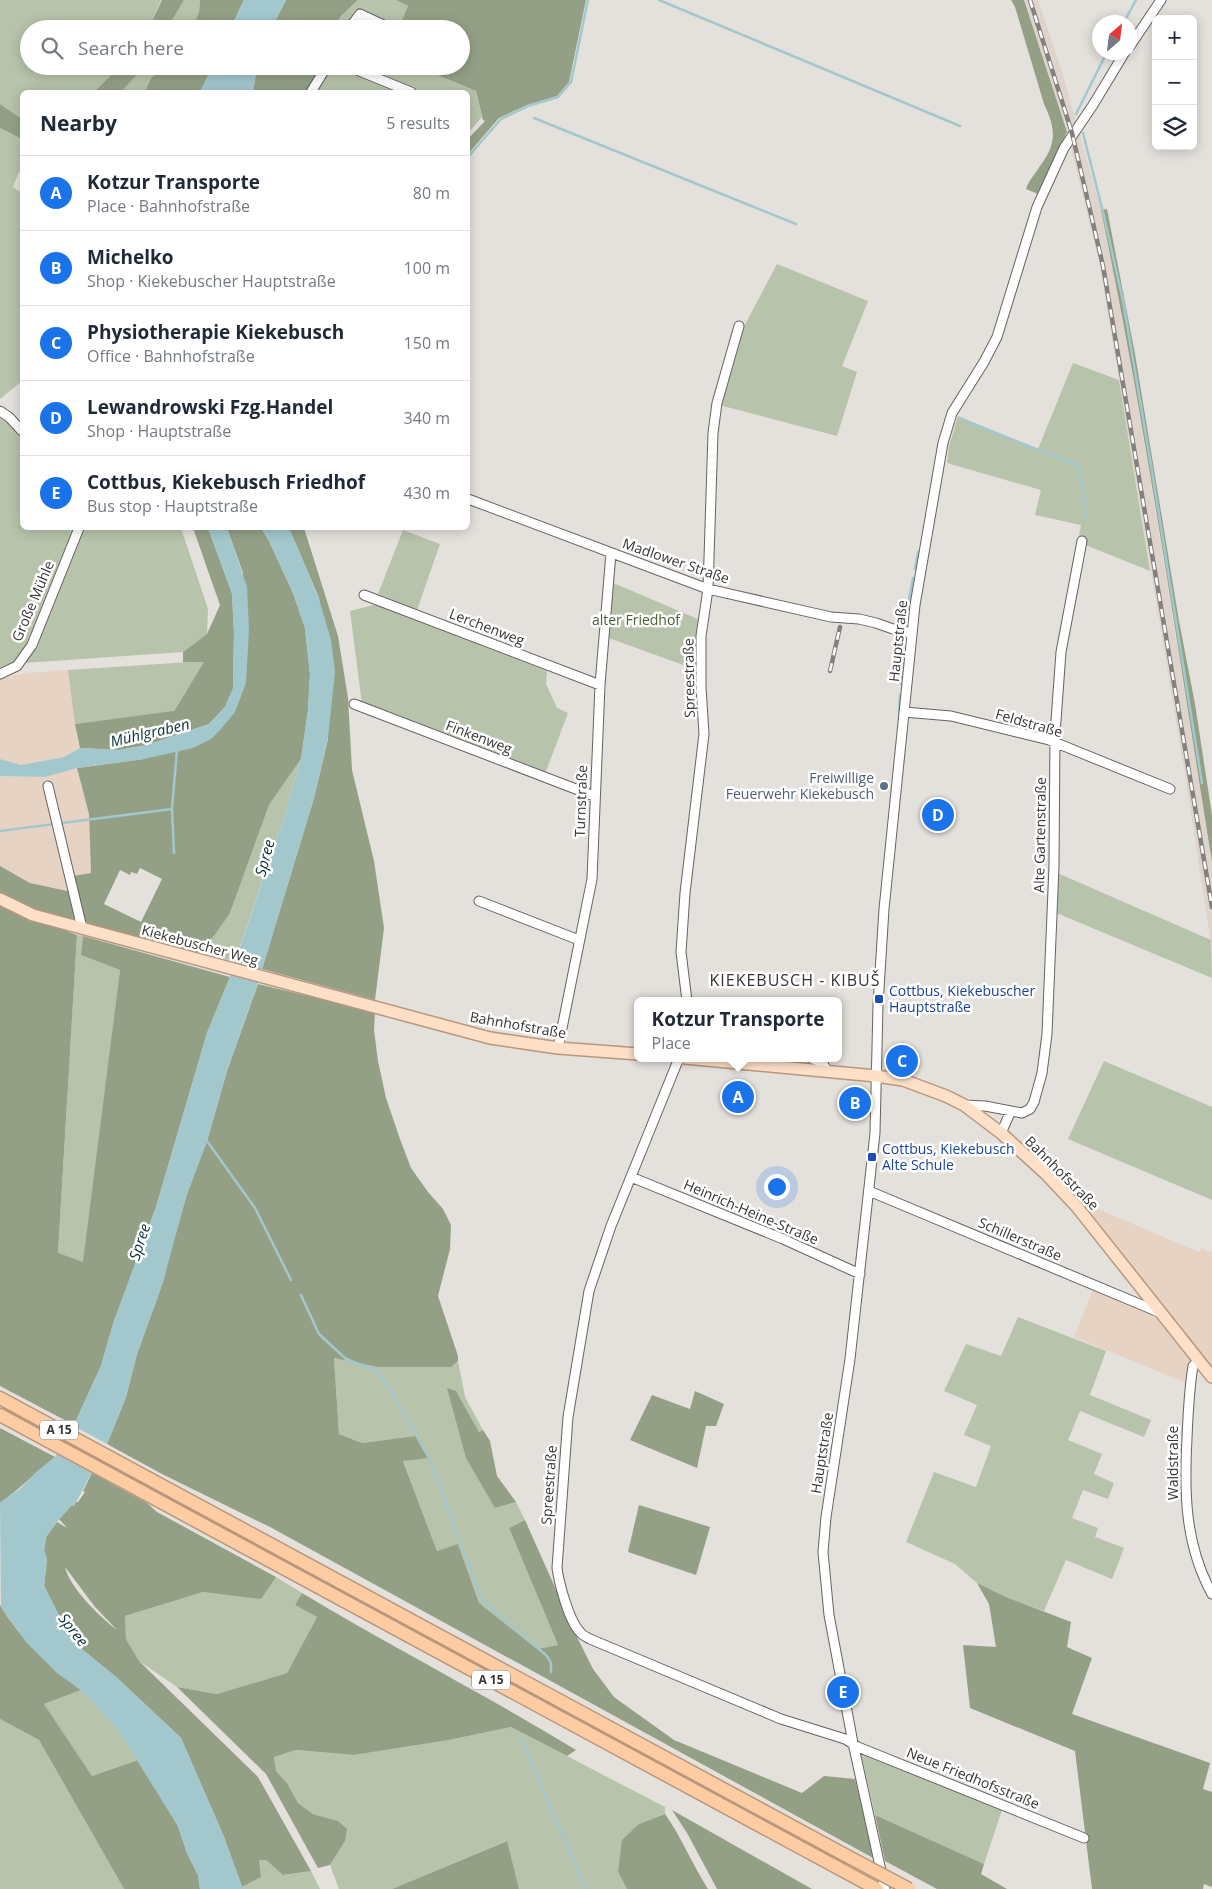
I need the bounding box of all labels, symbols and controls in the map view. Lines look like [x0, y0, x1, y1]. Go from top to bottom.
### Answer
north arrow [1092, 15, 1137, 60]
map controls [1152, 15, 1197, 150]
button: + [1152, 15, 1197, 60]
search box [20, 20, 470, 75]
icon: search [38, 34, 66, 62]
text: Search here [78, 35, 184, 61]
button: − [1152, 60, 1197, 105]
button: layers [1152, 105, 1197, 150]
text: Nearby [40, 109, 117, 137]
text: 5 results [386, 112, 450, 134]
text: Kotzur Transporte [87, 169, 260, 195]
text: A [50, 182, 62, 204]
text: 80 m [413, 182, 450, 204]
text: Place · Bahnhofstraße [87, 195, 250, 217]
text: Michelko [87, 244, 174, 270]
text: B [51, 257, 61, 279]
text: 100 m [404, 257, 450, 279]
text: Shop · Kiekebuscher Hauptstraße [87, 270, 336, 292]
text: Physiotherapie Kiekebusch [87, 319, 344, 345]
text: C [51, 332, 61, 354]
text: 150 m [404, 332, 450, 354]
text: Office · Bahnhofstraße [87, 345, 255, 367]
text: Lewandrowski Fzg.Handel [87, 394, 333, 420]
text: D [50, 407, 62, 429]
text: 340 m [404, 407, 450, 429]
text: Shop · Hauptstraße [87, 420, 231, 442]
text: Cottbus, Kiekebusch Friedhof [87, 469, 365, 495]
text: E [52, 482, 60, 504]
text: 430 m [404, 482, 450, 504]
text: Bus stop · Hauptstraße [87, 495, 258, 517]
street label: Madlower Straße [620, 533, 732, 588]
street label: Große Mühle [7, 558, 58, 644]
street label: Hauptstraße [884, 599, 911, 683]
street label: Lerchenweg [447, 604, 528, 650]
park label: alter Friedhof [592, 610, 681, 629]
street label: Spreestraße [678, 638, 699, 718]
street label: Feldstraße [993, 704, 1065, 741]
water label: Mühlgraben [108, 713, 191, 751]
street label: Finkenweg [443, 715, 515, 758]
street label: Turnstraße [570, 764, 591, 837]
place label: Freiwillige Feuerwehr Kiekebusch [726, 768, 874, 803]
street label: Alte Gartenstraße [1029, 777, 1050, 893]
marker: Freiwillige Feuerwehr Kiekebusch [878, 780, 890, 792]
pin: D [922, 796, 954, 834]
water label: Spree [250, 837, 279, 878]
street label: Kiekebuscher Weg [140, 920, 261, 969]
district label: KIEKEBUSCH - KIBUŠ [710, 969, 881, 991]
place label: Cottbus, Kiekebuscher Hauptstraße [889, 981, 1035, 1016]
marker: Cottbus, Kiekebuscher Hauptstraße [873, 993, 885, 1005]
popup [634, 997, 842, 1062]
text: Kotzur Transporte [652, 1006, 824, 1032]
street label: Bahnhofstraße [468, 1007, 568, 1042]
text: Place [652, 1032, 691, 1054]
pin: C [886, 1042, 918, 1080]
pin: A [722, 1078, 754, 1116]
pin: B [839, 1084, 871, 1122]
street label: Bahnhofstraße [1021, 1131, 1104, 1214]
place label: Cottbus, Kiekebusch Alte Schule [882, 1139, 1015, 1174]
marker: Cottbus, Kiekebusch Alte Schule [866, 1151, 878, 1163]
your location [764, 1174, 790, 1200]
street label: Heinrich-Heine-Straße [681, 1175, 822, 1249]
street label: Schillerstraße [976, 1212, 1065, 1265]
water label: Spree [124, 1220, 154, 1262]
street label: Hauptstraße [806, 1411, 837, 1495]
road number: A 15 [40, 1420, 78, 1440]
street label: Waldstraße [1163, 1426, 1182, 1500]
street label: Spreestraße [536, 1445, 561, 1525]
water label: Spree [54, 1609, 93, 1651]
road number: A 15 [472, 1670, 510, 1690]
pin: E [827, 1673, 859, 1711]
street label: Neue Friedhofsstraße [904, 1742, 1042, 1813]

